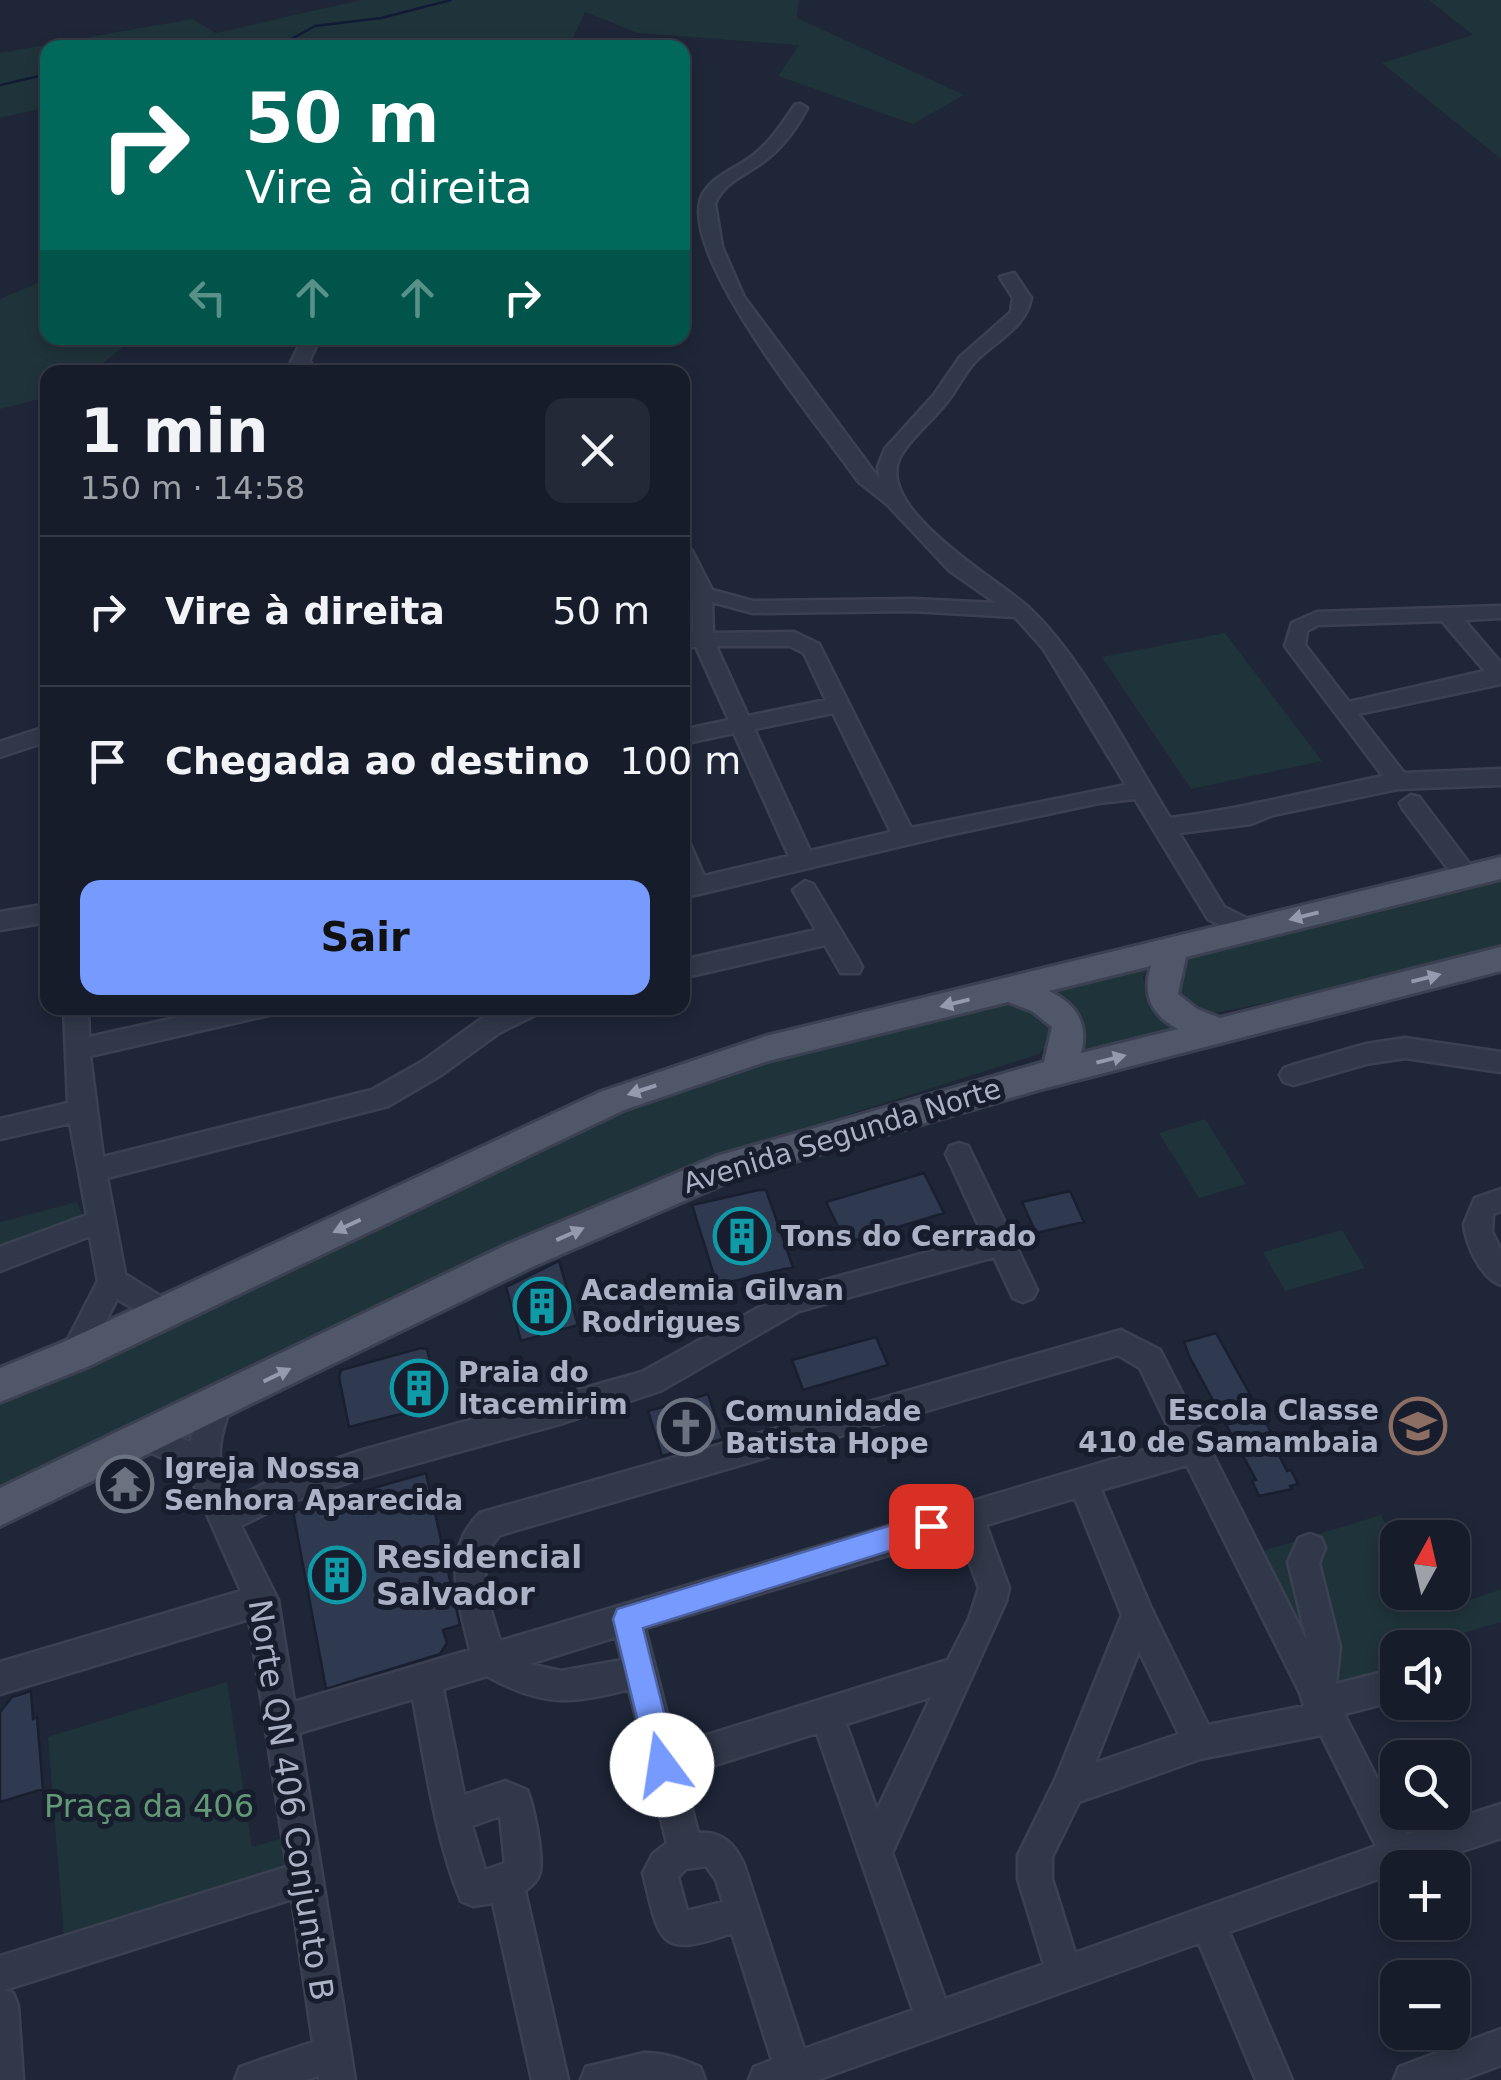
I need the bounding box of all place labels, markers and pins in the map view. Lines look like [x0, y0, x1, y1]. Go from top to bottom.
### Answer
building icon: Tons do Cerrado [712, 1206, 772, 1266]
place label: Tons do Cerrado [781, 1220, 1036, 1253]
place label: Academia Gilvan Rodrigues [581, 1274, 844, 1339]
building icon: Academia Gilvan Rodrigues [512, 1276, 572, 1336]
place label: Praia do Itacemirim [458, 1356, 628, 1421]
building icon: Praia do Itacemirim [389, 1358, 449, 1418]
place label: Escola Classe 410 de Samambaia [1078, 1394, 1379, 1459]
place label: Comunidade Batista Hope [725, 1395, 929, 1460]
school or university icon: Escola Classe 410 de Samambaia [1388, 1396, 1448, 1456]
church icon: Comunidade Batista Hope [656, 1397, 716, 1457]
place label: Igreja Nossa Senhora Aparecida [164, 1452, 463, 1517]
temple icon: Igreja Nossa Senhora Aparecida [95, 1454, 155, 1514]
pin [889, 1484, 974, 1569]
place label: Residencial Salvador [376, 1538, 582, 1613]
building icon: Residencial Salvador [307, 1545, 367, 1605]

